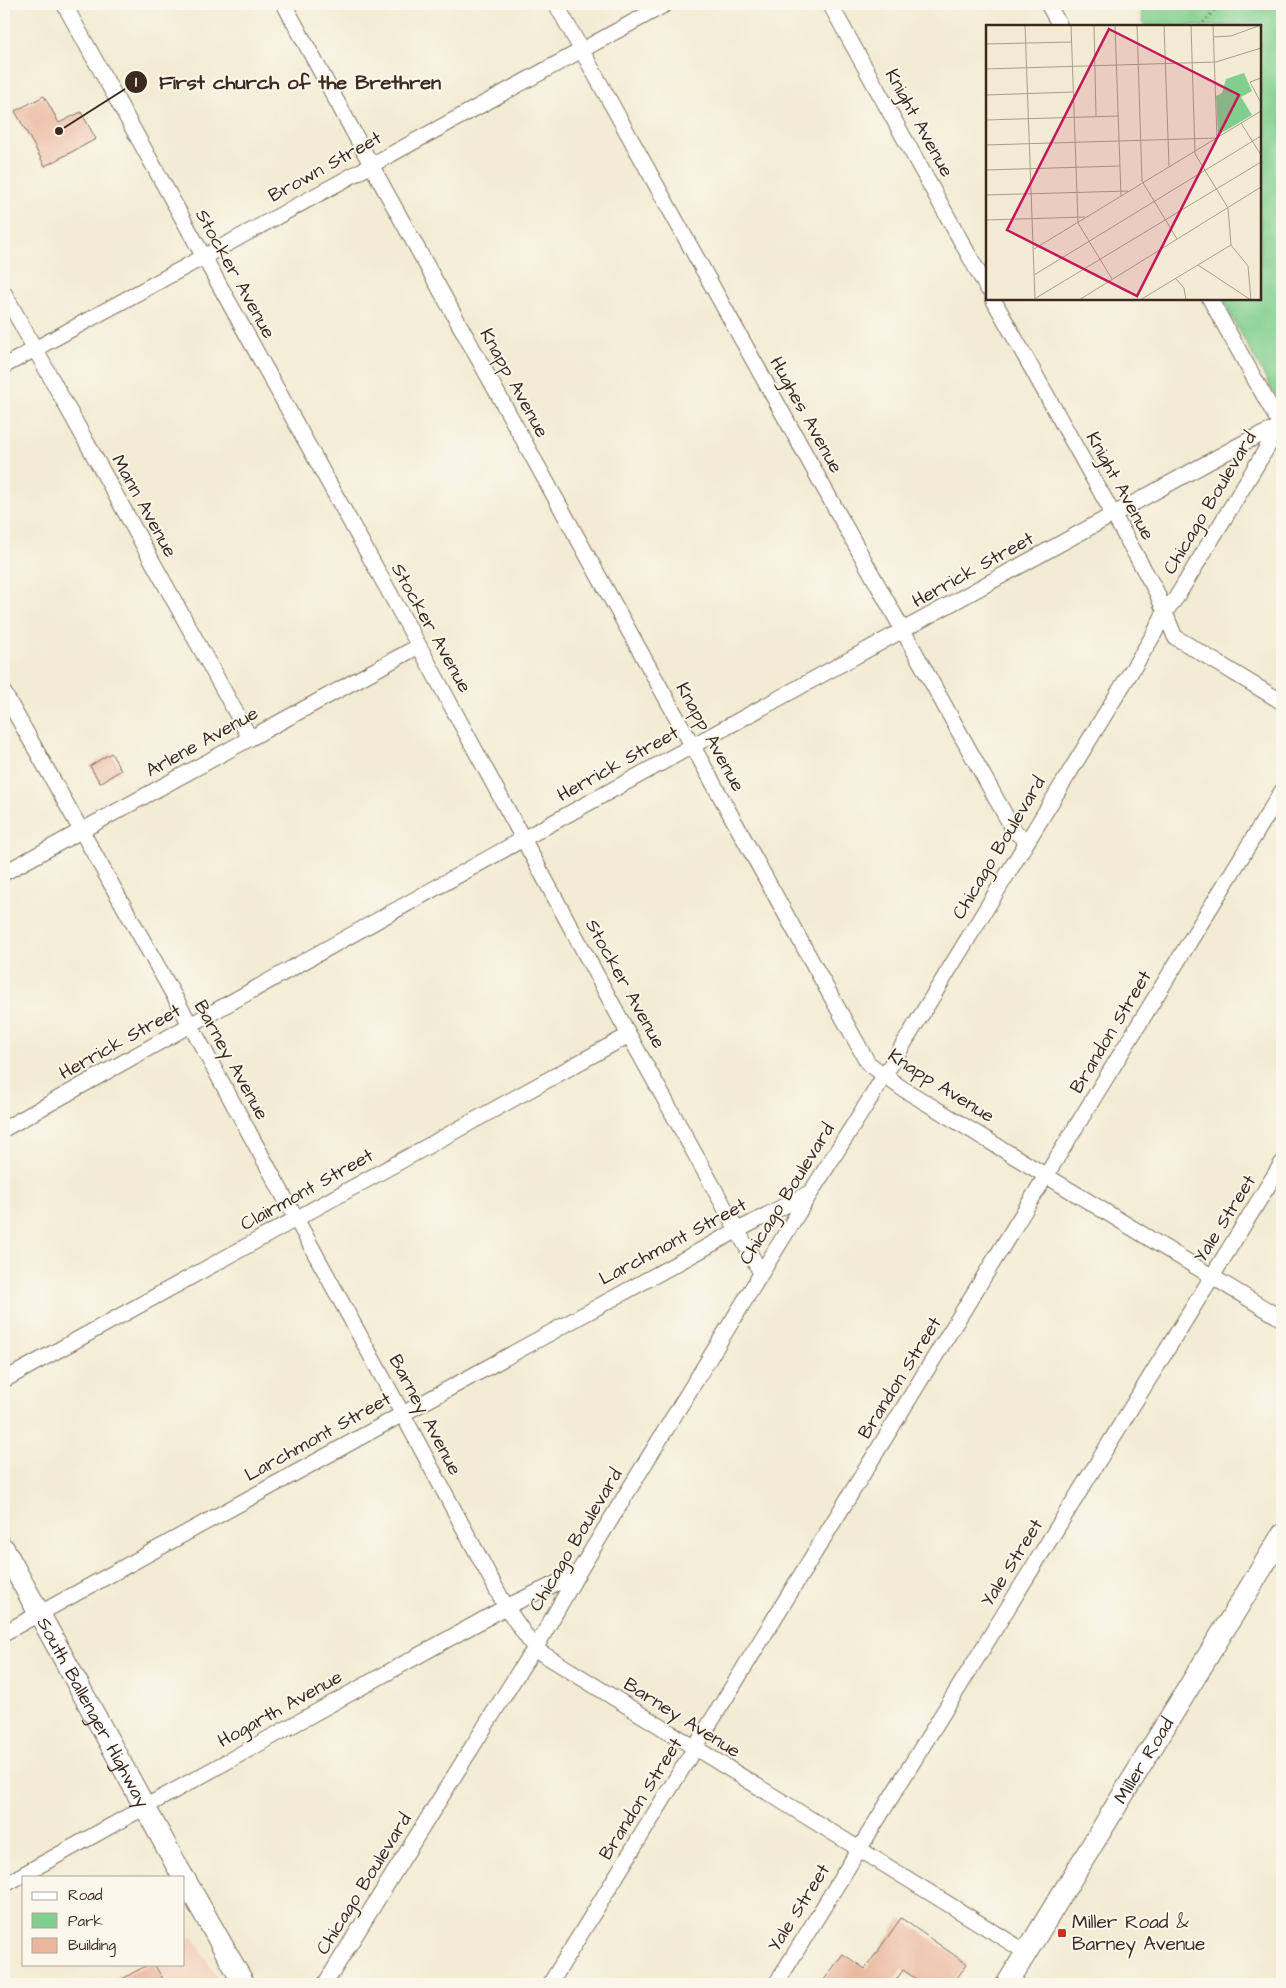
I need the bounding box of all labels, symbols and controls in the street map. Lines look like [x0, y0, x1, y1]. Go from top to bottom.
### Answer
inset map [986, 25, 1261, 300]
street label: Knight Avenue [877, 64, 960, 183]
callout: First church of the Brethren [124, 65, 451, 100]
text: First church of the Brethren [159, 69, 441, 97]
text: 1 [135, 72, 137, 93]
street label: Brown Street [263, 125, 387, 209]
street label: Stocker Avenue [188, 204, 282, 344]
street label: Knapp Avenue [473, 323, 555, 443]
street label: Hughes Avenue [762, 352, 849, 479]
street label: Chicago Boulevard [1157, 426, 1264, 580]
street label: Knight Avenue [1078, 427, 1161, 546]
street label: Mann Avenue [105, 450, 183, 562]
street label: Herrick Street [907, 525, 1039, 615]
street label: Stocker Avenue [384, 558, 478, 698]
street label: Knapp Avenue [669, 677, 751, 797]
street label: Arlene Avenue [141, 700, 263, 784]
street label: Herrick Street [552, 719, 684, 809]
street label: Chicago Boulevard [946, 771, 1053, 925]
street label: Stocker Avenue [578, 914, 672, 1054]
street label: Brandon Street [1064, 965, 1159, 1099]
street label: Barney Avenue [186, 995, 275, 1125]
street label: Herrick Street [54, 997, 186, 1087]
street label: Knapp Avenue [882, 1042, 1000, 1130]
street label: Chicago Boulevard [733, 1118, 842, 1271]
street label: Clairmont Street [236, 1142, 379, 1238]
street label: Yale Street [1187, 1169, 1263, 1268]
street label: Larchmont Street [594, 1192, 752, 1292]
street label: Brandon Street [852, 1312, 949, 1444]
street label: Barney Avenue [381, 1350, 468, 1481]
street label: Larchmont Street [240, 1385, 396, 1488]
street label: Chicago Boulevard [523, 1463, 630, 1617]
street label: Yale Street [974, 1513, 1050, 1612]
street label: South Ballenger Highway [30, 1612, 156, 1813]
street label: Hogarth Avenue [213, 1664, 348, 1755]
street label: Barney Avenue [618, 1671, 746, 1766]
street label: Miller Road [1107, 1712, 1181, 1809]
street label: Brandon Street [593, 1733, 690, 1865]
street label: Chicago Boulevard [310, 1808, 419, 1961]
street label: Yale Street [761, 1858, 837, 1957]
legend [22, 1876, 185, 1966]
text: Road [68, 1885, 103, 1906]
place label: Miller Road & Barney Avenue [1072, 1909, 1205, 1959]
text: Park [68, 1911, 103, 1932]
marker: Miller Road & Barney Avenue [1056, 1927, 1068, 1939]
text: Building [68, 1935, 116, 1957]

